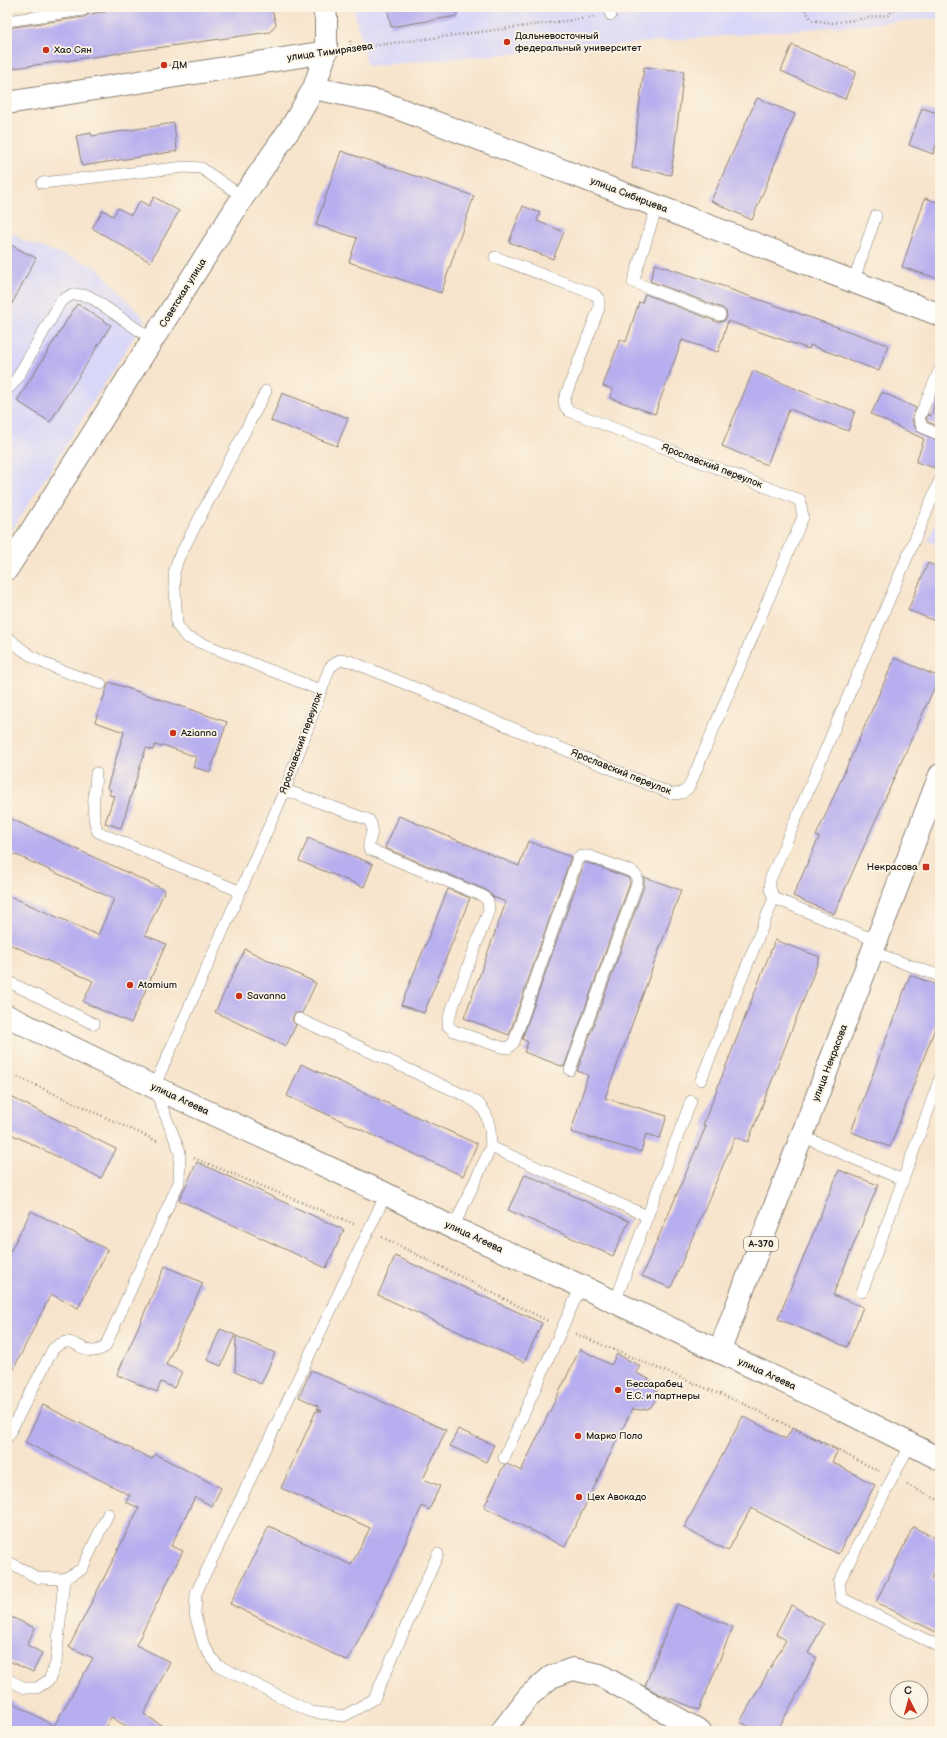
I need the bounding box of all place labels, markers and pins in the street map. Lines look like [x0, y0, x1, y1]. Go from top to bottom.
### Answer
place label: Дальневосточный федеральный университет [515, 30, 642, 54]
marker: Дальневосточный федеральный университет [502, 37, 512, 47]
place label: Хао Сян [54, 44, 92, 56]
marker: Хао Сян [41, 45, 51, 55]
place label: ДМ [172, 59, 187, 71]
marker: ДМ [159, 60, 169, 70]
place label: Azianna [181, 727, 217, 739]
marker: Azianna [168, 728, 178, 738]
place label: Некрасова [867, 861, 918, 873]
marker: Некрасова [921, 862, 931, 872]
place label: Atomium [138, 979, 177, 991]
marker: Atomium [125, 980, 135, 990]
place label: Savanna [247, 990, 286, 1002]
marker: Savanna [234, 991, 244, 1001]
place label: Бессарабец Е.С. и партнеры [626, 1378, 700, 1402]
marker: Бессарабец Е.С. и партнеры [613, 1385, 623, 1395]
place label: Марко Поло [586, 1430, 643, 1442]
marker: Марко Поло [573, 1431, 583, 1441]
place label: Цех Авокадо [587, 1491, 646, 1503]
marker: Цех Авокадо [574, 1492, 584, 1502]

